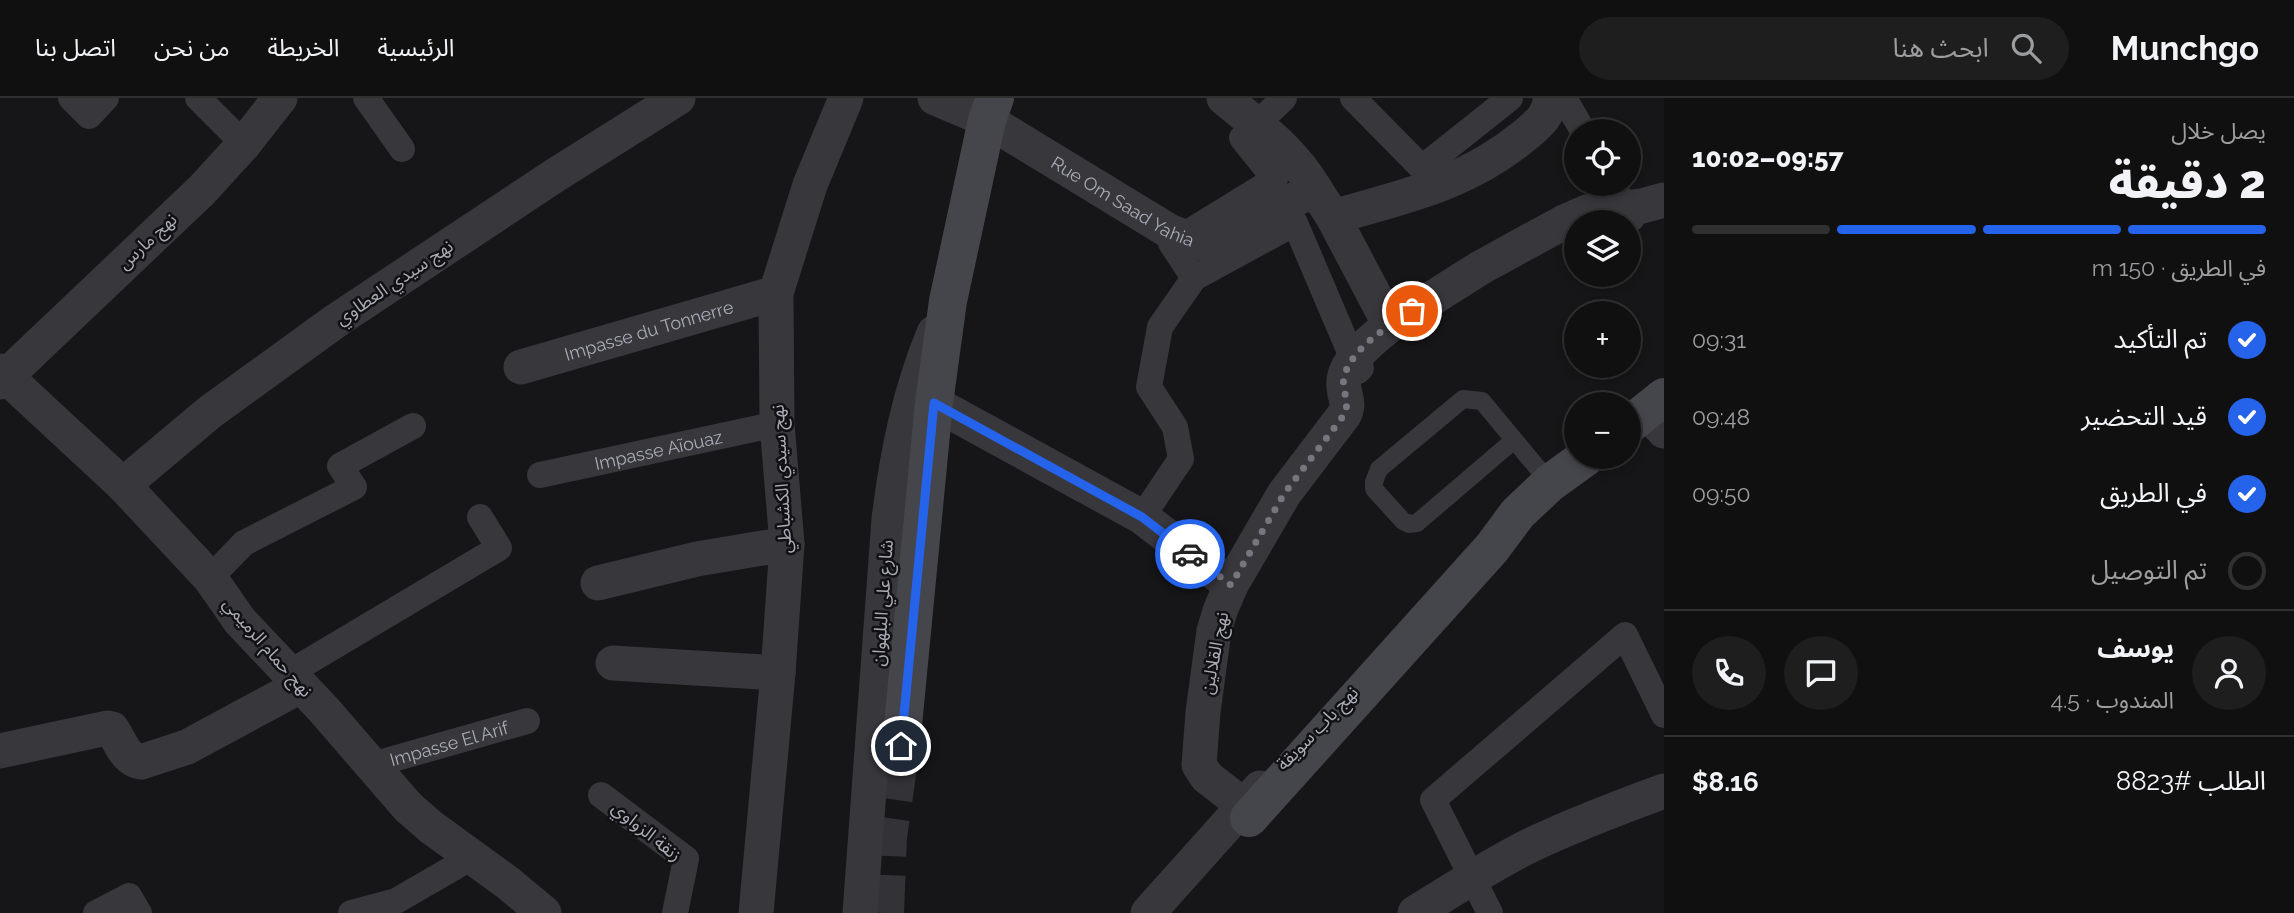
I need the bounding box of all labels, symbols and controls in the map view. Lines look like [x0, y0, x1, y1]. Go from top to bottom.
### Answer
search box [1579, 17, 2069, 80]
icon: search [2007, 29, 2045, 67]
text: Munchgo [2111, 29, 2259, 68]
text: اتصل بنا [35, 33, 116, 62]
text: من نحن [154, 33, 230, 62]
text: الخريطة [268, 33, 339, 62]
text: الرئيسية [377, 33, 455, 62]
text: ابحث هنا [1892, 33, 1989, 63]
text: يصل خلال [2171, 117, 2266, 144]
map controls [1564, 119, 1641, 469]
button: locate [1564, 119, 1641, 196]
text: 09:57–10:02 [1692, 143, 1844, 173]
street label: Rue Om Saad Yahia [1048, 151, 1197, 250]
text: 2 دقيقة [2108, 155, 2266, 209]
street label: نهج مارس [113, 209, 183, 276]
button: layers [1564, 210, 1641, 287]
street label: نهج سيدي العطاوي [331, 235, 458, 332]
text: في الطريق · 150 m [2092, 254, 2266, 281]
pin [1382, 281, 1442, 341]
icon: bag [1393, 292, 1431, 330]
street label: Impasse du Tonnerre [562, 295, 736, 364]
button: + [1564, 301, 1641, 378]
icon: check [2228, 321, 2266, 359]
text: تم التأكيد [2114, 324, 2207, 354]
text: 09:31 [1692, 326, 1746, 353]
button: − [1564, 392, 1641, 469]
icon: check [2228, 398, 2266, 436]
text: قيد التحضير [2081, 401, 2207, 431]
text: 09:48 [1692, 403, 1750, 430]
street label: نهج سيدي الكشباطي [767, 404, 799, 554]
street label: Impasse Aĩouaz [592, 426, 724, 474]
icon: check [2228, 475, 2266, 513]
text: في الطريق [2100, 478, 2207, 508]
text: 09:50 [1692, 480, 1751, 507]
courier [1155, 519, 1225, 589]
icon: car [1171, 535, 1209, 573]
street label: شارع علي البلهوان [867, 539, 901, 667]
text: تم التوصيل [2091, 555, 2207, 585]
street label: نهج حمام الرميمي [216, 593, 317, 704]
street label: نهج القلالين [1196, 610, 1235, 697]
text: يوسف [2097, 633, 2174, 663]
button: phone [1692, 636, 1766, 710]
button: chat [1784, 636, 1858, 710]
button: person [2192, 636, 2266, 710]
street label: نهج باب سويقة [1272, 682, 1364, 776]
text: المندوب · 4.5 [2050, 686, 2174, 713]
street label: Impasse El Arif [387, 716, 512, 770]
pin [871, 716, 931, 776]
icon: home [882, 727, 920, 765]
text: الطلب #8823 [2116, 766, 2266, 796]
text: $8.16 [1692, 767, 1759, 797]
street label: زنقة الزواوي [606, 797, 686, 868]

